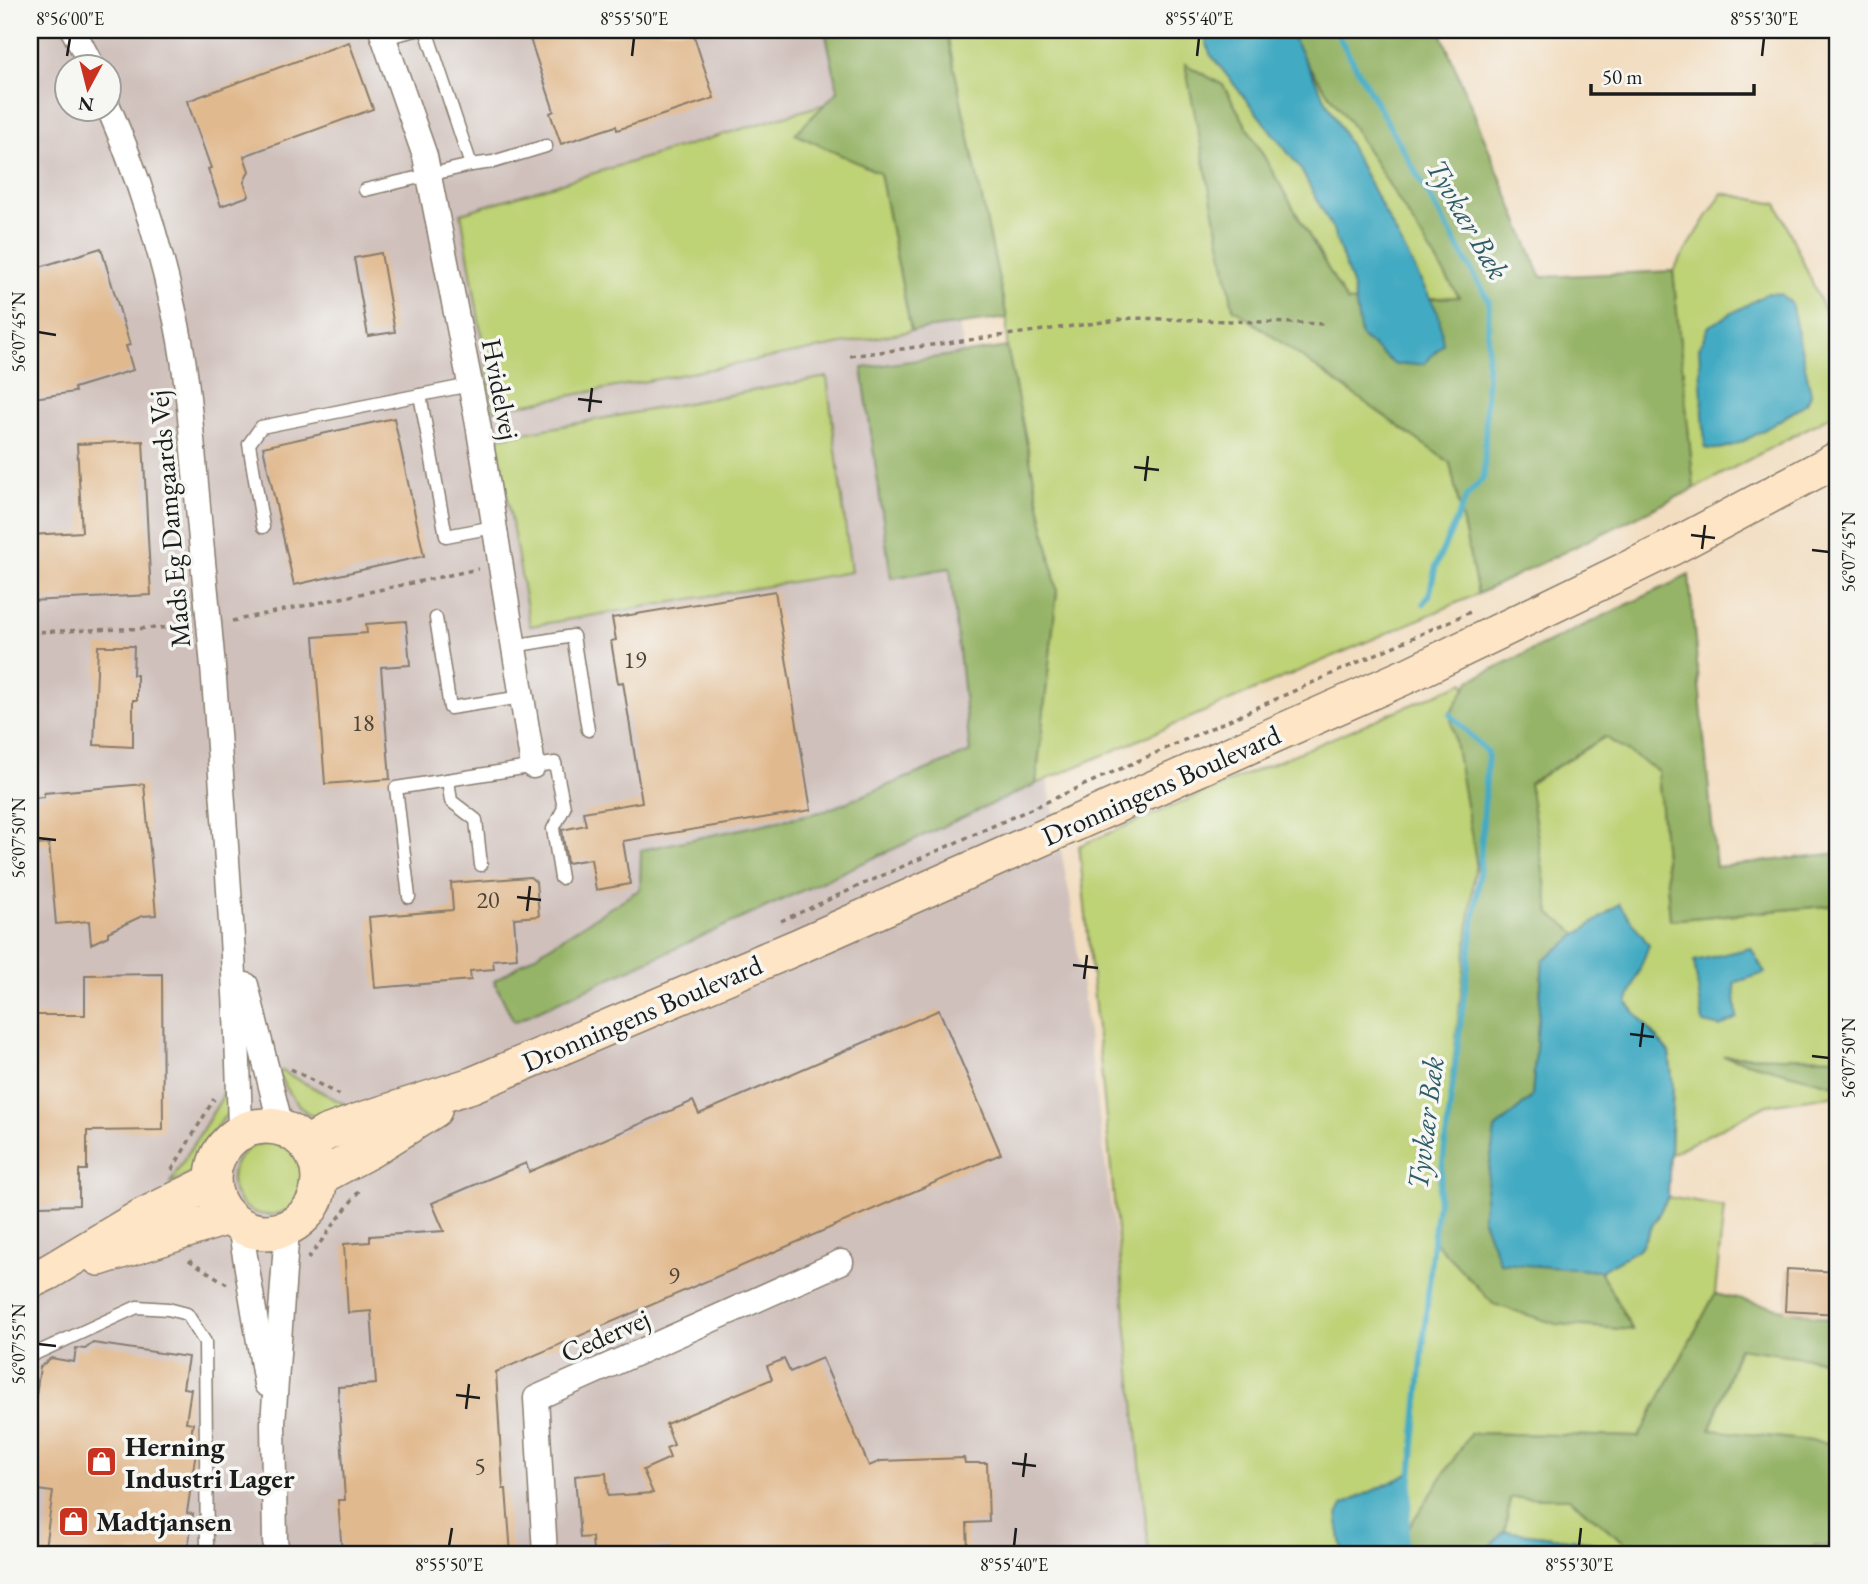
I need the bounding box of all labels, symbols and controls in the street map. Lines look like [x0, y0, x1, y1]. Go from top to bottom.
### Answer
text: 8°56'00"E [36, 7, 104, 30]
text: 8°55'50"E [600, 7, 668, 30]
text: 8°55'40"E [1165, 7, 1233, 30]
text: 8°55'30"E [1730, 7, 1798, 30]
north arrow [52, 52, 122, 122]
scale bar [1591, 52, 1754, 96]
text: 50 m [1602, 63, 1643, 90]
text: N [76, 91, 95, 118]
water label: Tyvkær Bæk [1418, 151, 1518, 287]
text: 56°07'45"N [7, 291, 30, 372]
street label: Hvidelvej [474, 335, 528, 443]
street label: Mads Eg Damgaards Vej [140, 389, 198, 649]
text: 56°07'45"N [1837, 511, 1860, 592]
house number: 19 [623, 644, 647, 675]
house number: 18 [351, 707, 375, 738]
street label: Dronningens Boulevard [1036, 716, 1287, 854]
text: 56°07'50"N [7, 797, 30, 878]
house number: 20 [476, 884, 500, 915]
street label: Dronningens Boulevard [517, 946, 768, 1080]
text: 56°07'50"N [1837, 1017, 1860, 1098]
water label: Tyvkær Bæk [1398, 1054, 1453, 1192]
house number: 9 [668, 1260, 680, 1291]
street label: Cedervej [555, 1299, 655, 1371]
text: 56°07'55"N [7, 1303, 30, 1384]
place label: Herning Industri Lager [125, 1428, 295, 1496]
shop icon: Herning Industri Lager [85, 1445, 119, 1479]
house number: 5 [474, 1450, 486, 1481]
place label: Madtjansen [96, 1503, 232, 1539]
shop icon: Madtjansen [56, 1504, 90, 1538]
text: 8°55'50"E [415, 1553, 483, 1576]
text: 8°55'40"E [980, 1553, 1048, 1576]
text: 8°55'30"E [1545, 1553, 1613, 1576]

